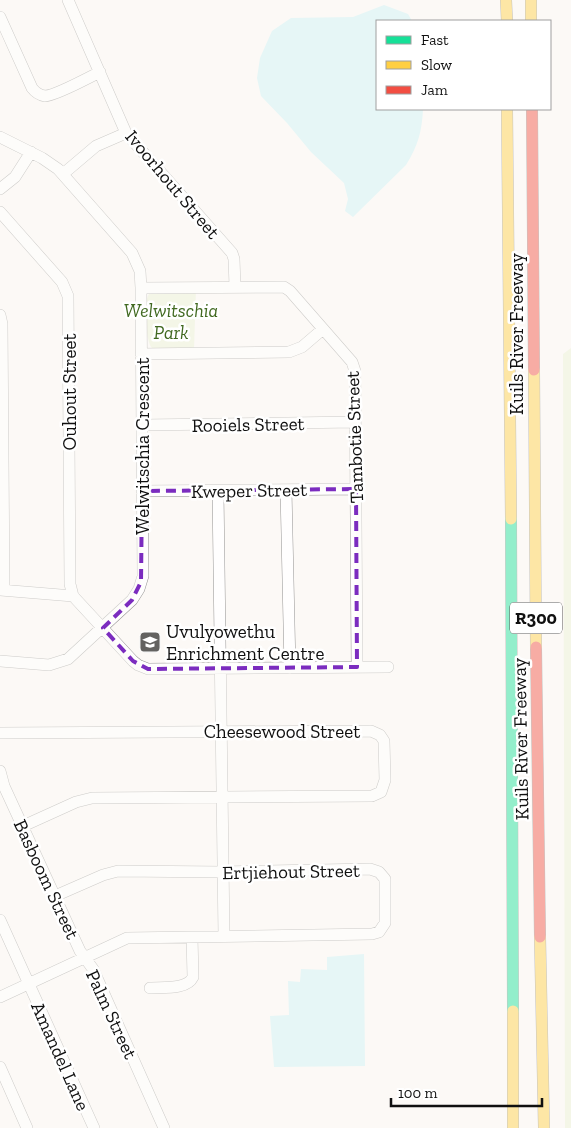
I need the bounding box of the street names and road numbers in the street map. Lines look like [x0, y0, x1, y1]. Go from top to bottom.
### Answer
street label: Ivoorhout Street [121, 125, 225, 243]
street label: Kuils River Freeway [505, 253, 528, 415]
street label: Ouhout Street [58, 334, 81, 450]
street label: Welwitschia Crescent [131, 357, 154, 535]
street label: Tambotie Street [341, 370, 368, 504]
street label: Rooiels Street [191, 412, 305, 437]
street label: Kweper Street [191, 478, 307, 503]
road number: R300 [510, 602, 562, 634]
street label: Kuils River Freeway [508, 657, 533, 820]
street label: Cheesewood Street [204, 720, 360, 743]
street label: Basboom Street [9, 816, 84, 943]
street label: Ertjiehout Street [222, 859, 360, 884]
street label: Palm Street [81, 966, 142, 1062]
street label: Amandel Lane [26, 998, 95, 1114]

